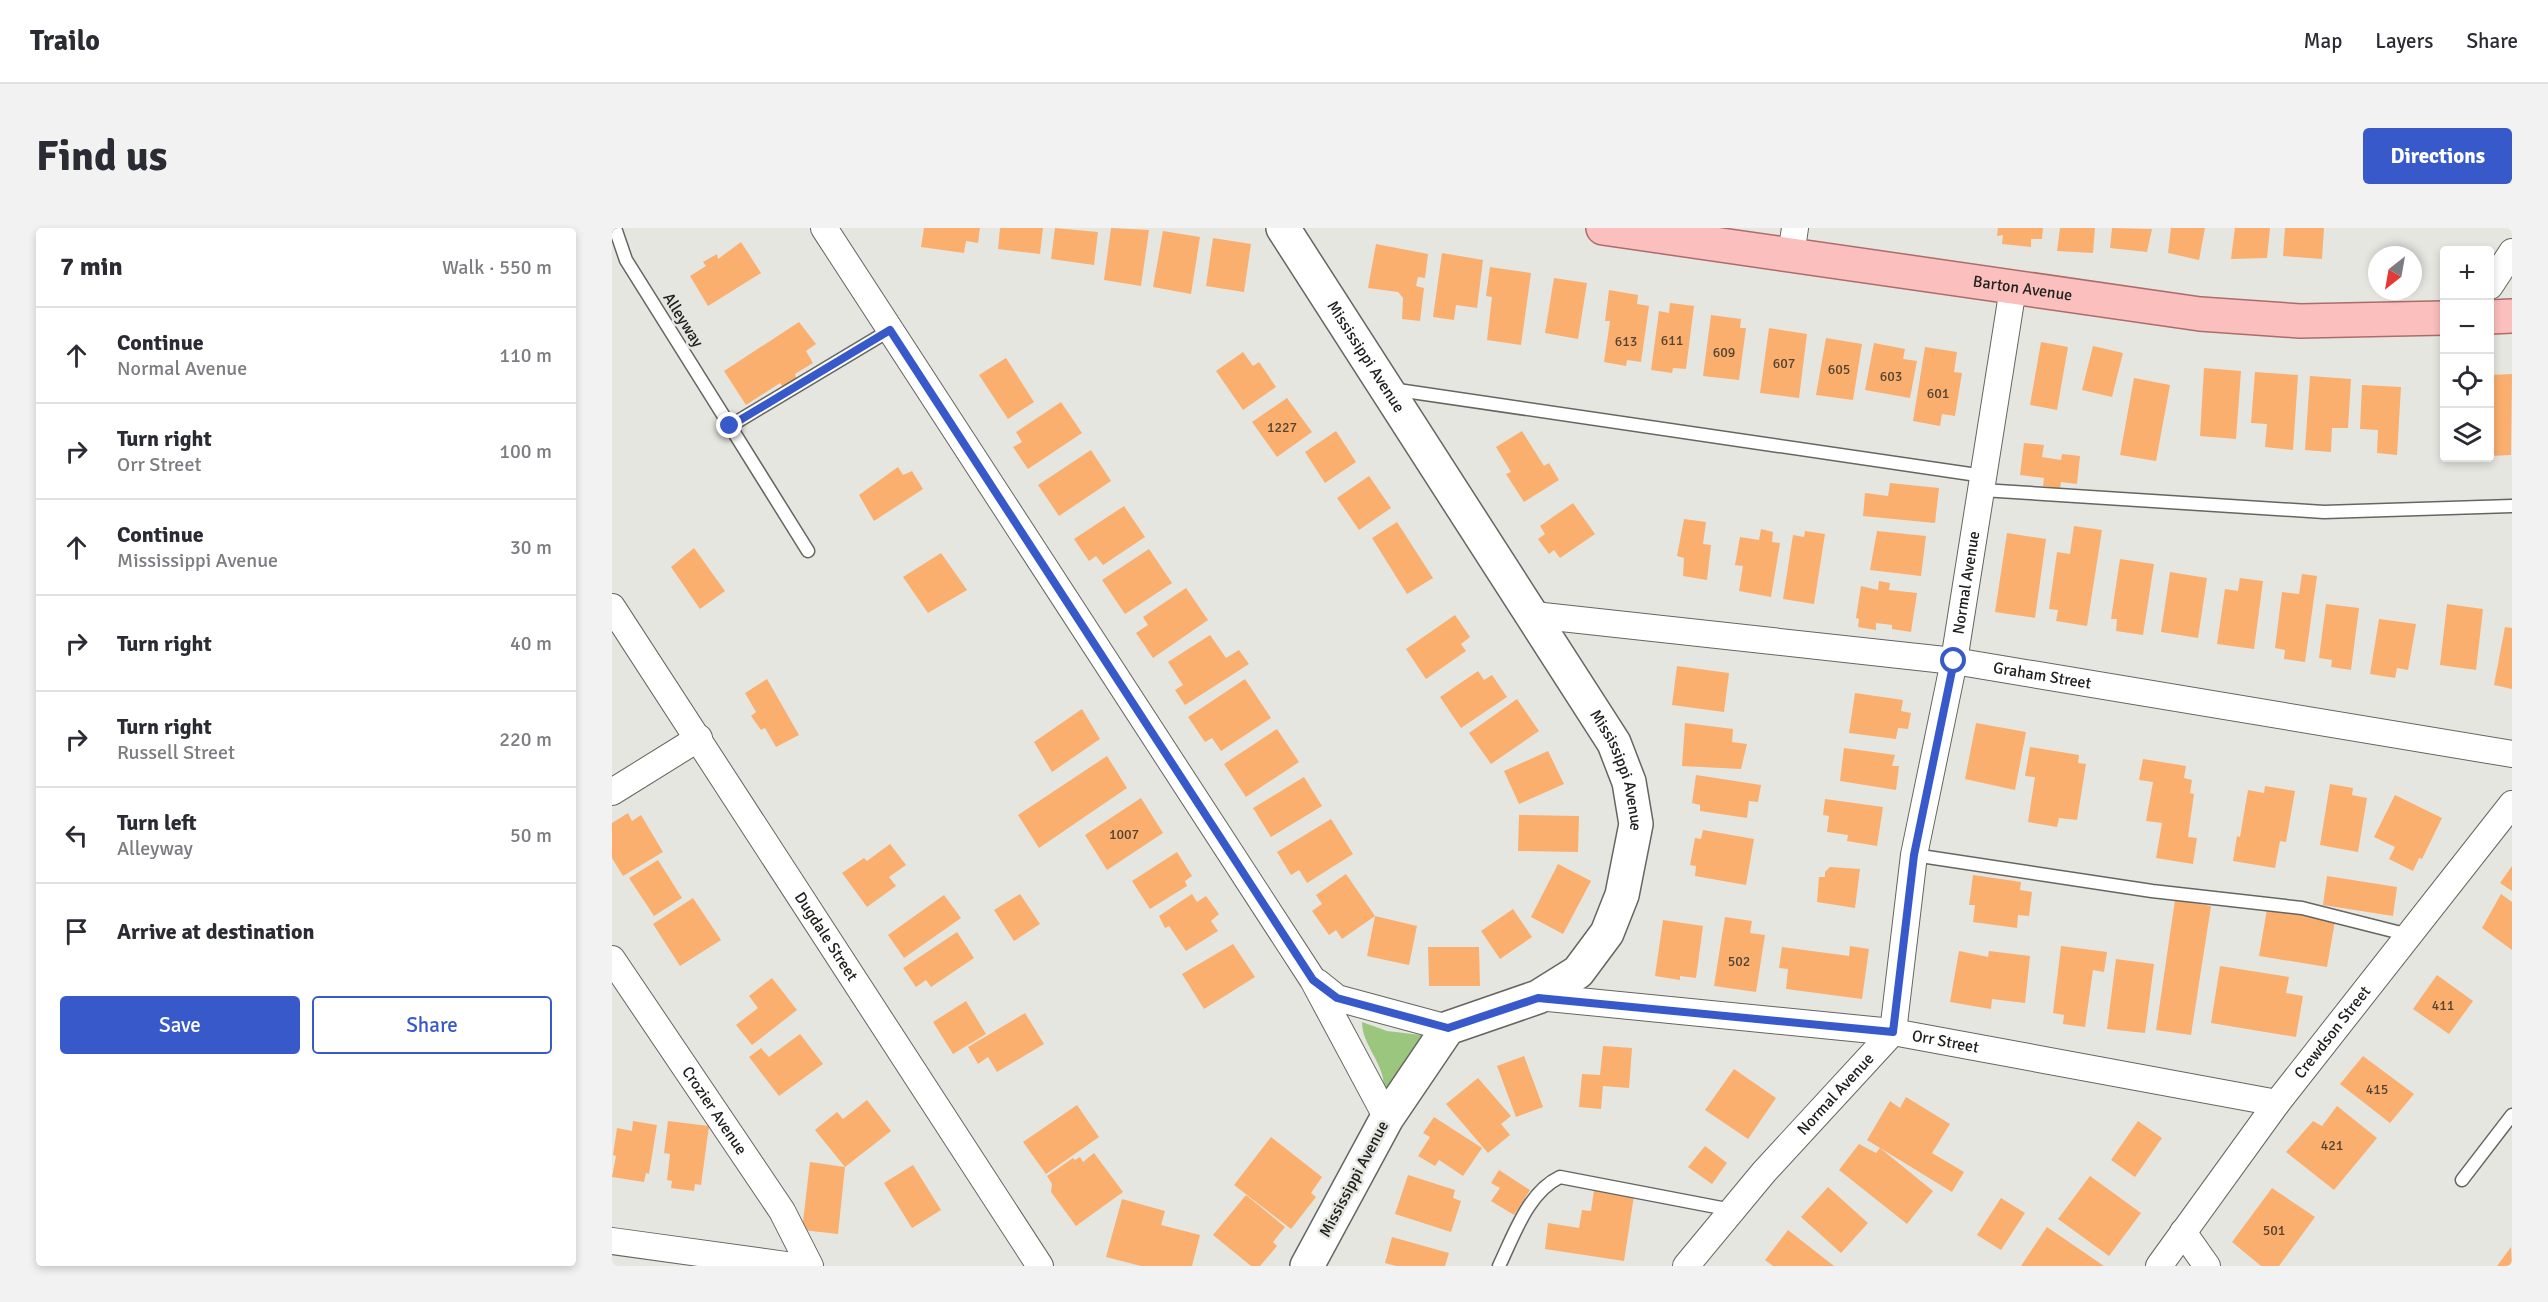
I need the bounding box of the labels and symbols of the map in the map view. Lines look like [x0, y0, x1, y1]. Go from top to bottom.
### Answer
north arrow [2368, 246, 2422, 300]
street label: Barton Avenue [1972, 271, 2074, 305]
street label: Alleyway [658, 289, 708, 352]
street label: Mississippi Avenue [1322, 297, 1409, 416]
house number: 611 [1661, 332, 1683, 349]
house number: 613 [1615, 333, 1637, 350]
house number: 609 [1713, 344, 1735, 361]
house number: 607 [1773, 355, 1795, 372]
house number: 605 [1828, 361, 1850, 378]
house number: 603 [1880, 368, 1902, 385]
house number: 601 [1927, 385, 1949, 402]
route end [716, 412, 742, 438]
house number: 1227 [1267, 419, 1297, 436]
street label: Normal Avenue [1948, 530, 1984, 636]
route start [1940, 647, 1966, 673]
street label: Graham Street [1992, 658, 2093, 694]
street label: Mississippi Avenue [1585, 706, 1646, 833]
house number: 1007 [1109, 826, 1139, 843]
street label: Dugdale Street [790, 888, 862, 985]
house number: 502 [1728, 953, 1750, 970]
street label: Crewdson Street [2290, 982, 2375, 1083]
house number: 411 [2432, 997, 2454, 1014]
street label: Orr Street [1910, 1026, 1981, 1058]
street label: Normal Avenue [1793, 1049, 1878, 1139]
street label: Crozier Avenue [677, 1063, 751, 1159]
house number: 415 [2366, 1081, 2388, 1098]
street label: Mississippi Avenue [1315, 1117, 1393, 1241]
house number: 421 [2321, 1137, 2343, 1154]
house number: 501 [2263, 1222, 2285, 1239]

